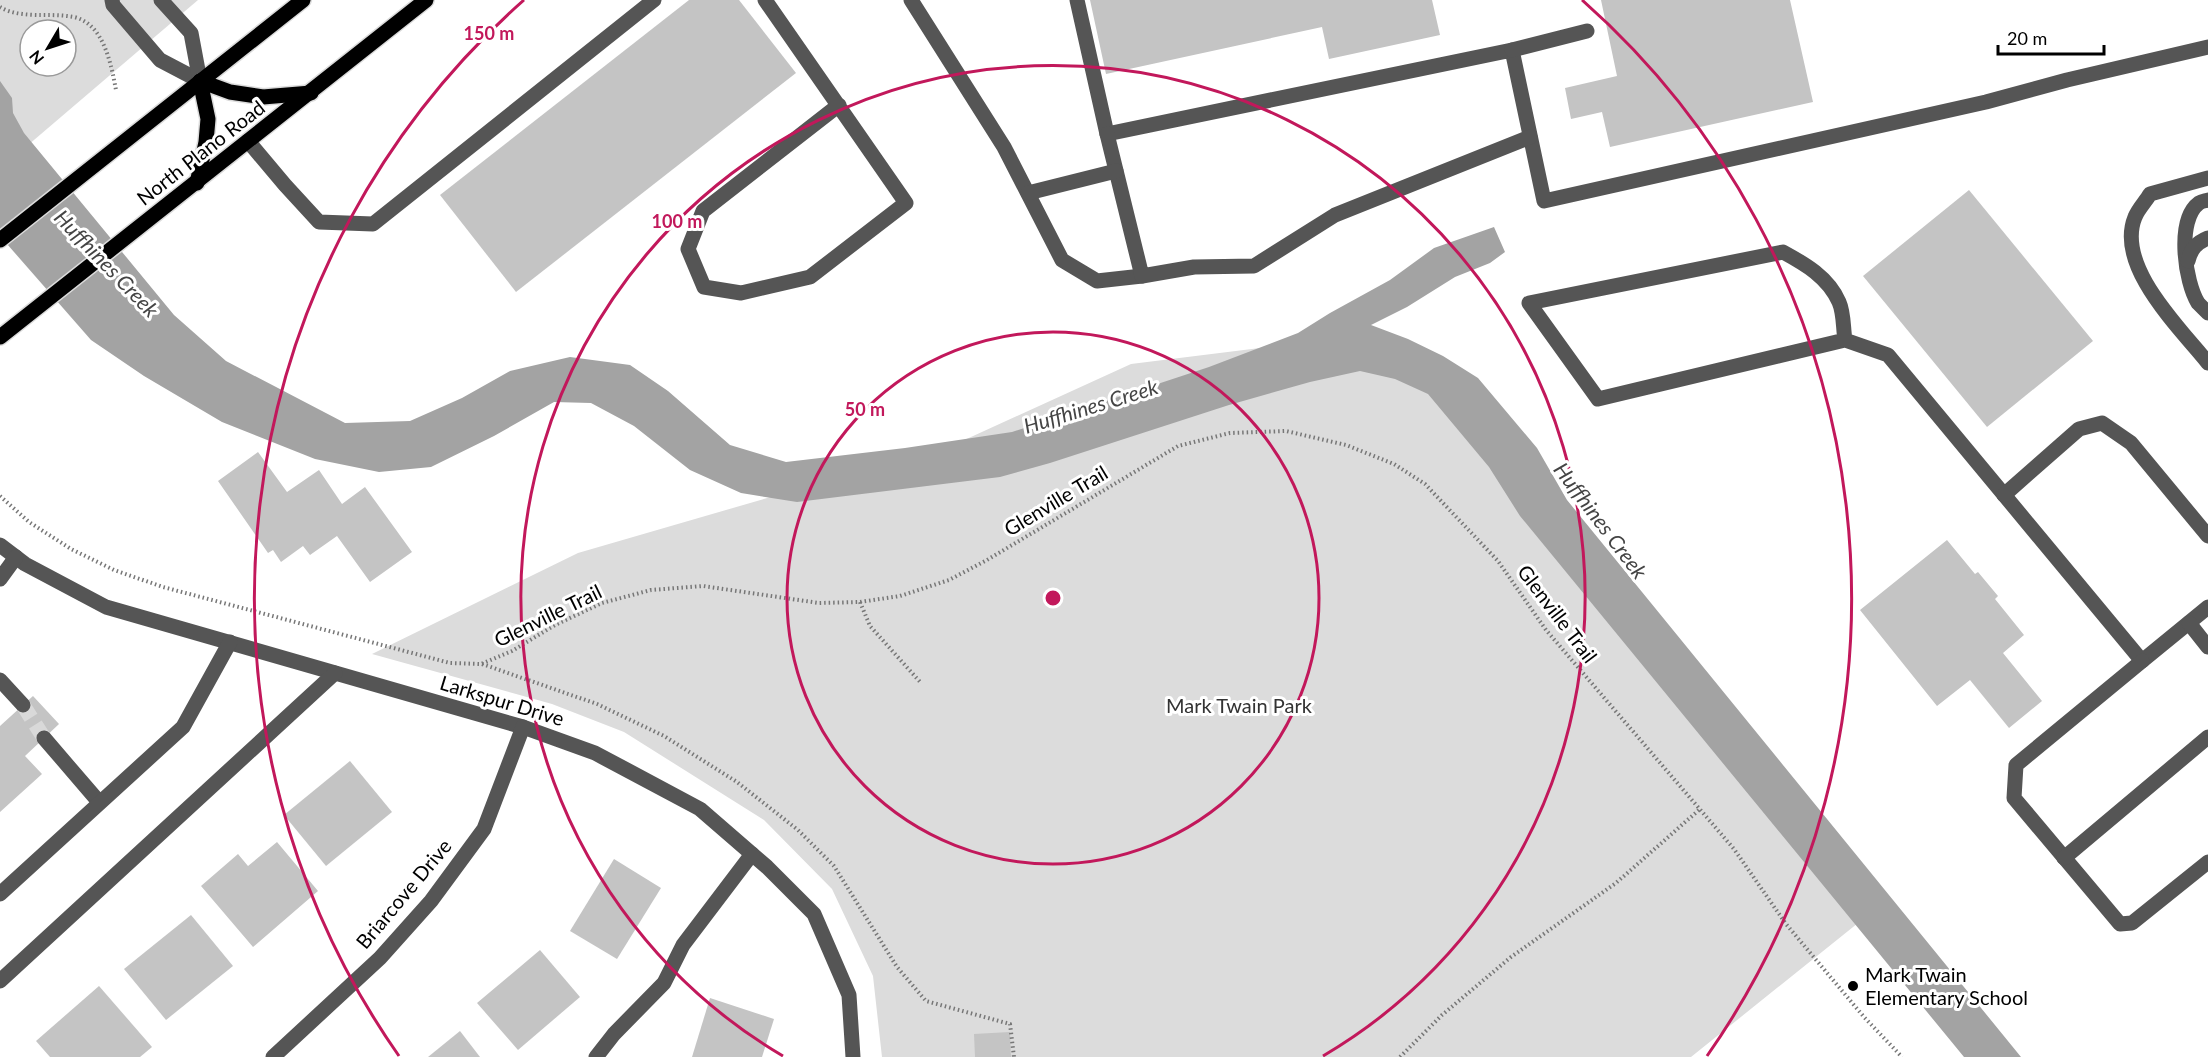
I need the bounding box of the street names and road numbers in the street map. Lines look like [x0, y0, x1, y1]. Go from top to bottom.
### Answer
street label: North Plano Road [132, 95, 269, 210]
street label: Glenville Trail [999, 460, 1112, 540]
street label: Glenville Trail [1513, 560, 1602, 667]
street label: Glenville Trail [490, 579, 605, 651]
street label: Larkspur Drive [437, 670, 567, 730]
street label: Briarcove Drive [351, 834, 456, 953]

